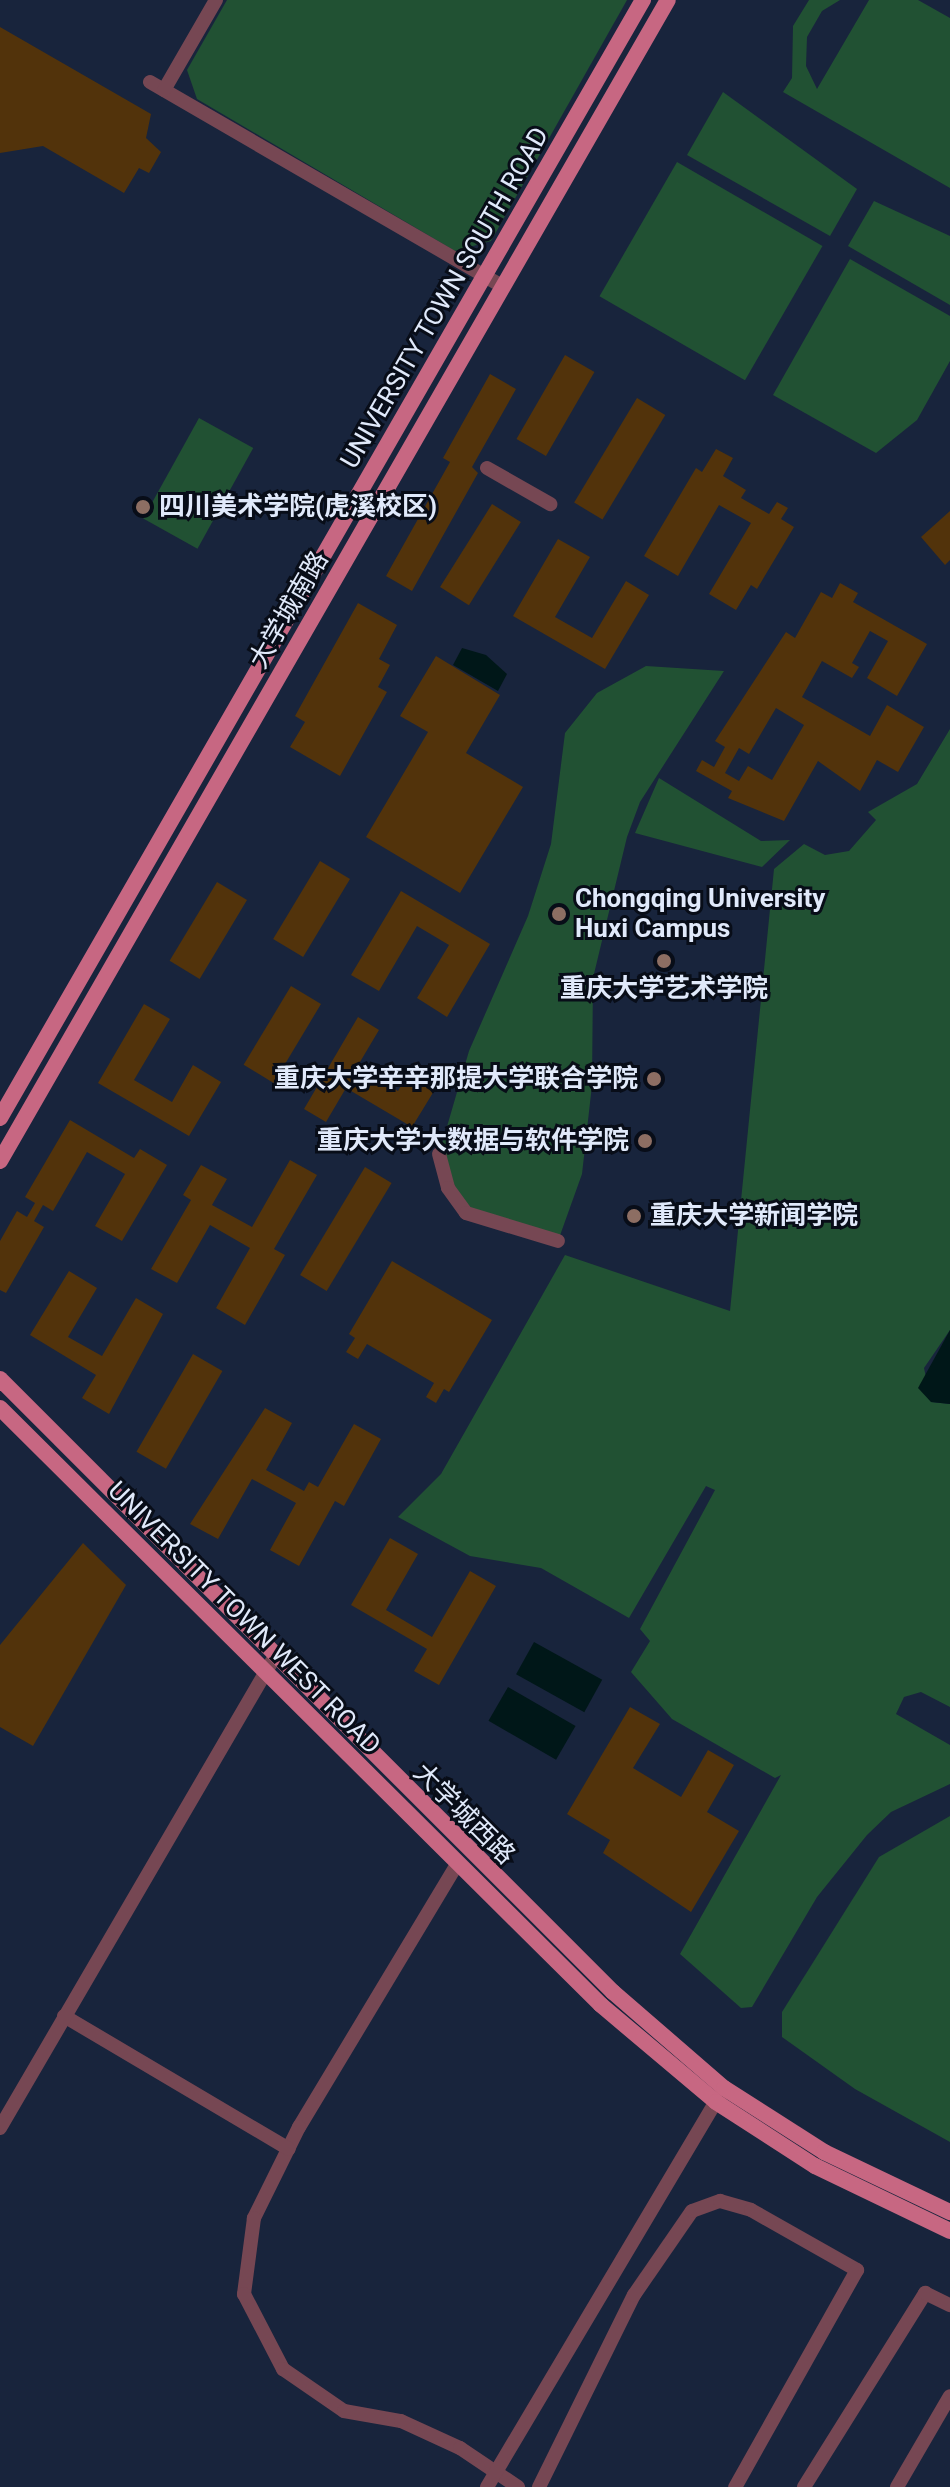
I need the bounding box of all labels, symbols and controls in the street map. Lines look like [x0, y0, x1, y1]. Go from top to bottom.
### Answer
street label: UNIVERSITY TOWN SOUTH ROAD [334, 122, 556, 474]
place label: 四川美术学院(虎溪校区) [159, 491, 437, 523]
marker: 四川美术学院(虎溪校区) [134, 498, 152, 516]
street label: 大学城南路 [243, 546, 335, 674]
place label: Chongqing University Huxi Campus [575, 883, 825, 944]
marker: Chongqing University Huxi Campus [550, 905, 568, 923]
marker: 重庆大学艺术学院 [655, 952, 673, 970]
place label: 重庆大学艺术学院 [560, 973, 768, 1005]
place label: 重庆大学辛辛那提大学联合学院 [274, 1063, 638, 1095]
marker: 重庆大学辛辛那提大学联合学院 [645, 1070, 663, 1088]
place label: 重庆大学大数据与软件学院 [317, 1125, 629, 1157]
marker: 重庆大学大数据与软件学院 [636, 1132, 654, 1150]
place label: 重庆大学新闻学院 [650, 1200, 858, 1232]
marker: 重庆大学新闻学院 [625, 1207, 643, 1225]
street label: UNIVERSITY TOWN WEST ROAD [101, 1475, 387, 1761]
street label: 大学城西路 [407, 1757, 521, 1871]

